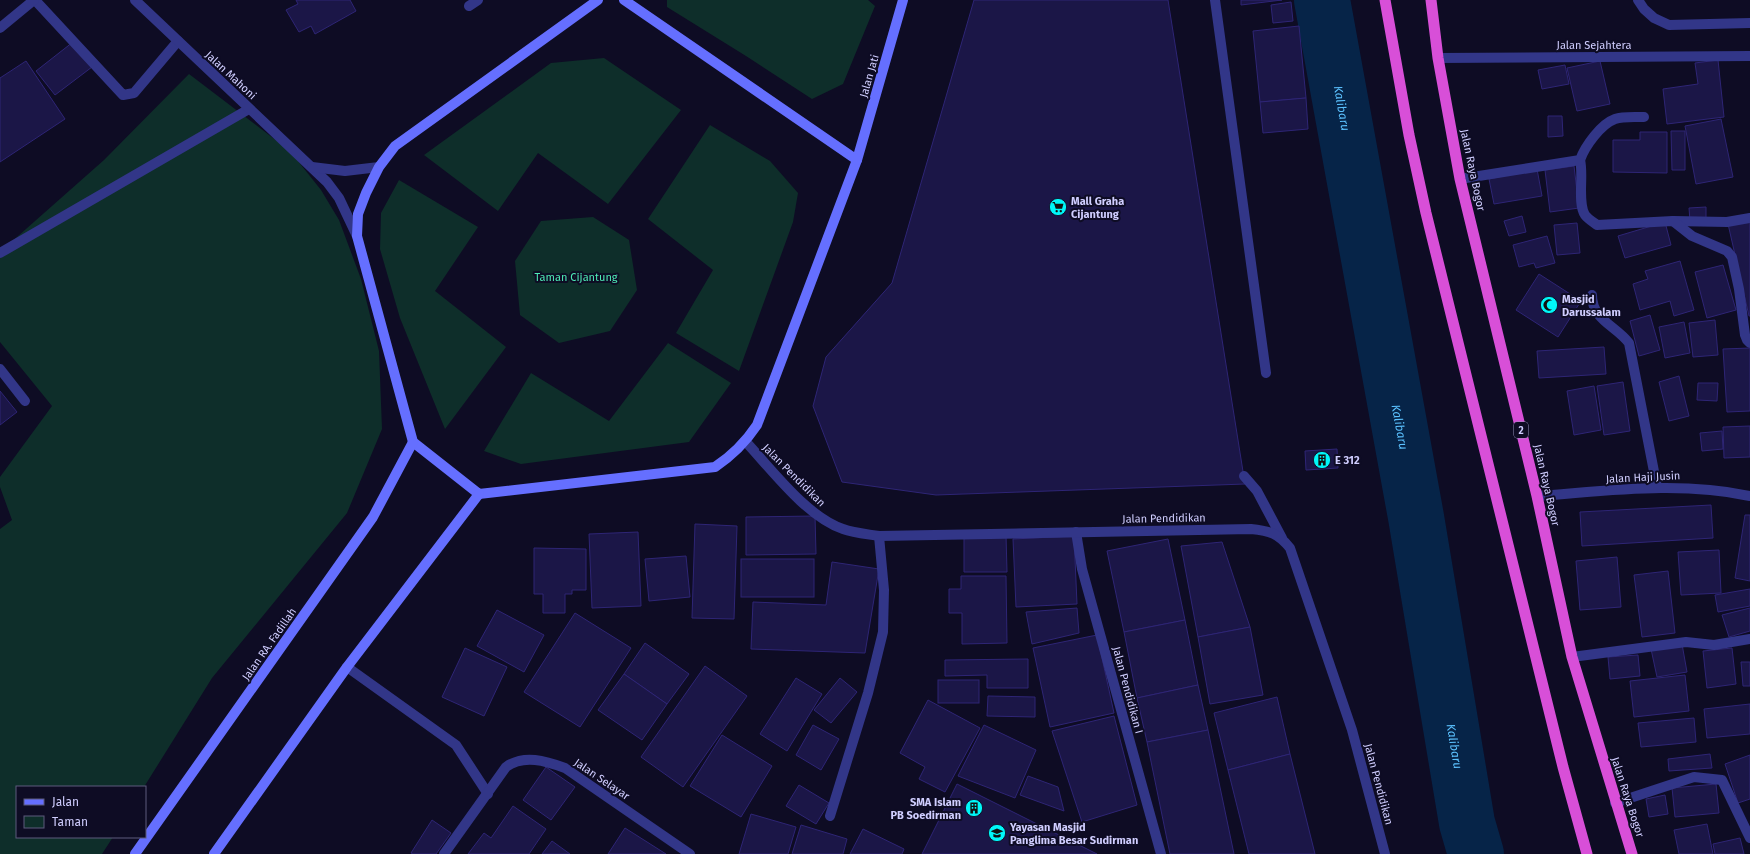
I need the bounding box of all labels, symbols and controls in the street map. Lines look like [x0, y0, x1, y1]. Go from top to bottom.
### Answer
street label: Jalan Sejahtera [1557, 39, 1631, 52]
street label: Jalan Mahoni [203, 49, 259, 102]
street label: Jalan Jati [857, 53, 882, 99]
water label: Kalibaru [1331, 84, 1353, 132]
street label: Jalan Raya Bogor [1457, 128, 1488, 213]
place label: Mall Graha Cijantung [1071, 195, 1124, 221]
supermarket icon: Mall Graha Cijantung [1048, 197, 1068, 217]
park label: Taman Cijantung [534, 271, 618, 284]
place label: Masjid Darussalam [1562, 293, 1621, 319]
mosque icon: Masjid Darussalam [1539, 295, 1559, 315]
water label: Kalibaru [1389, 403, 1411, 451]
road number: 2 [1514, 422, 1528, 438]
street label: Jalan Pendidikan [760, 441, 828, 509]
street label: Jalan Raya Bogor [1531, 443, 1562, 528]
building icon: E 312 [1312, 450, 1332, 470]
place label: E 312 [1335, 454, 1360, 467]
street label: Jalan Haji Jusin [1605, 469, 1681, 486]
street label: Jalan Pendidikan [1122, 511, 1206, 526]
street label: Jalan RA. Fadillah [240, 606, 299, 683]
street label: Jalan Pendidikan I [1110, 645, 1145, 735]
water label: Kalibaru [1444, 723, 1465, 770]
street label: Jalan Pendidikan [1361, 742, 1396, 826]
street label: Jalan Raya Bogor [1608, 755, 1647, 840]
street label: Jalan Selayar [571, 756, 633, 803]
legend [16, 786, 146, 838]
text: Jalan [52, 795, 79, 809]
place label: SMA Islam PB Soedirman [890, 796, 961, 822]
building icon: SMA Islam PB Soedirman [964, 798, 984, 818]
text: Taman [52, 815, 88, 829]
place label: Yayasan Masjid Panglima Besar Sudirman [1009, 821, 1138, 847]
school or university icon: Yayasan Masjid Panglima Besar Sudirman [987, 823, 1007, 843]

